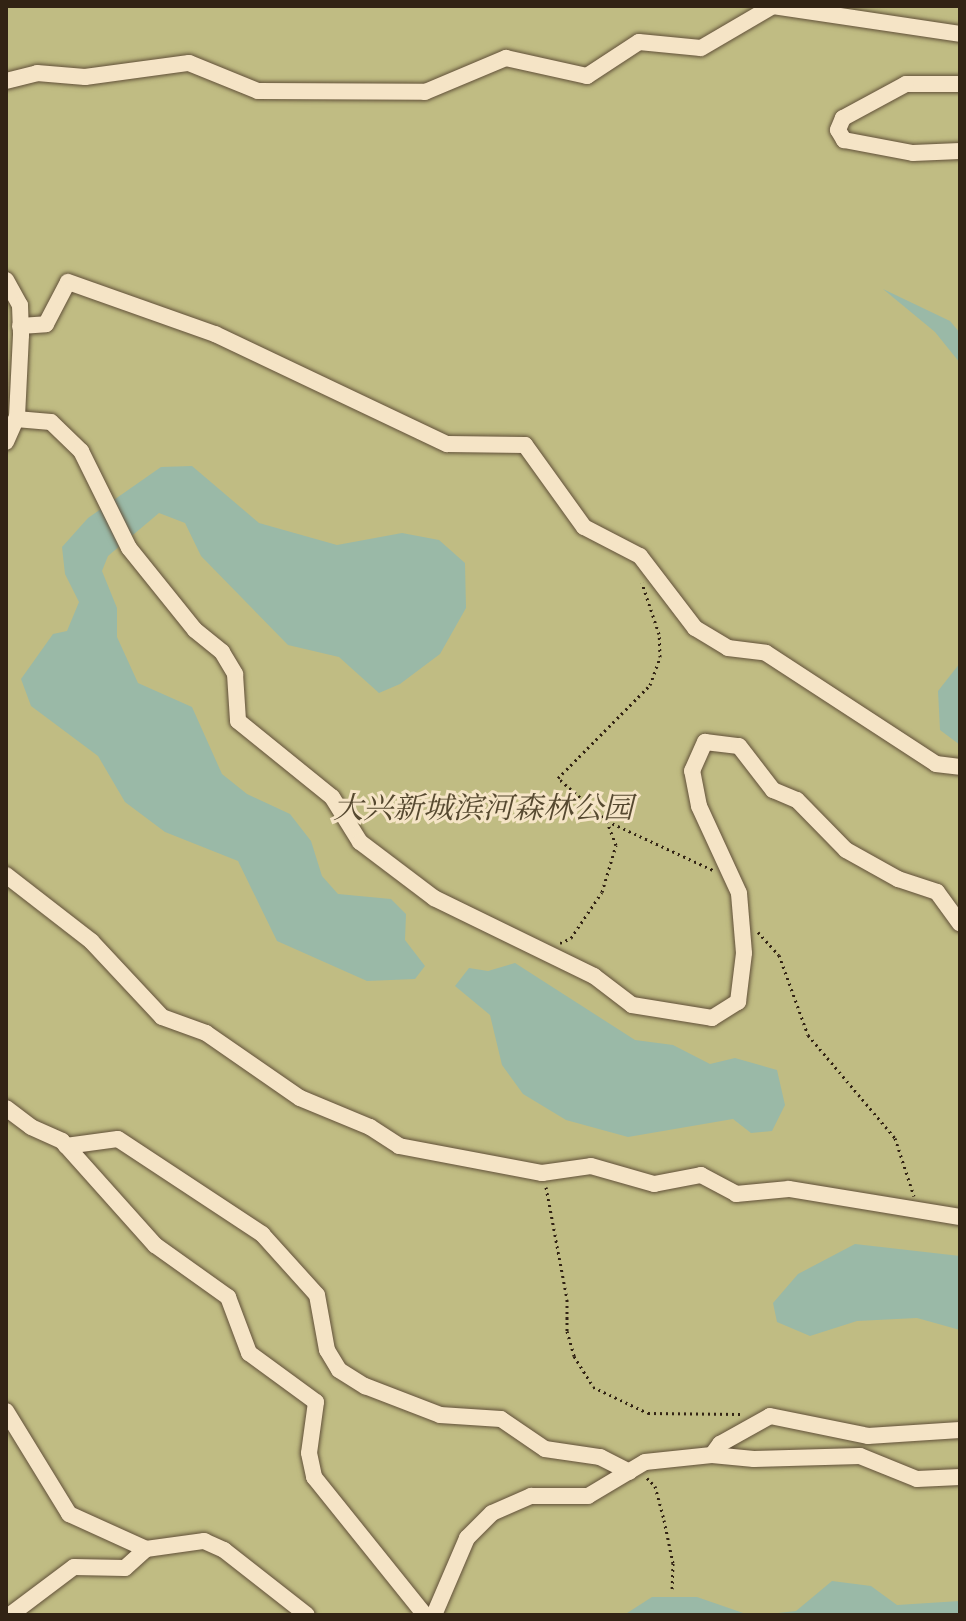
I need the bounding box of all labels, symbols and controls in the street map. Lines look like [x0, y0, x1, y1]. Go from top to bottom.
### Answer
park label: 大兴新城滨河森林公园 [333, 792, 633, 828]

